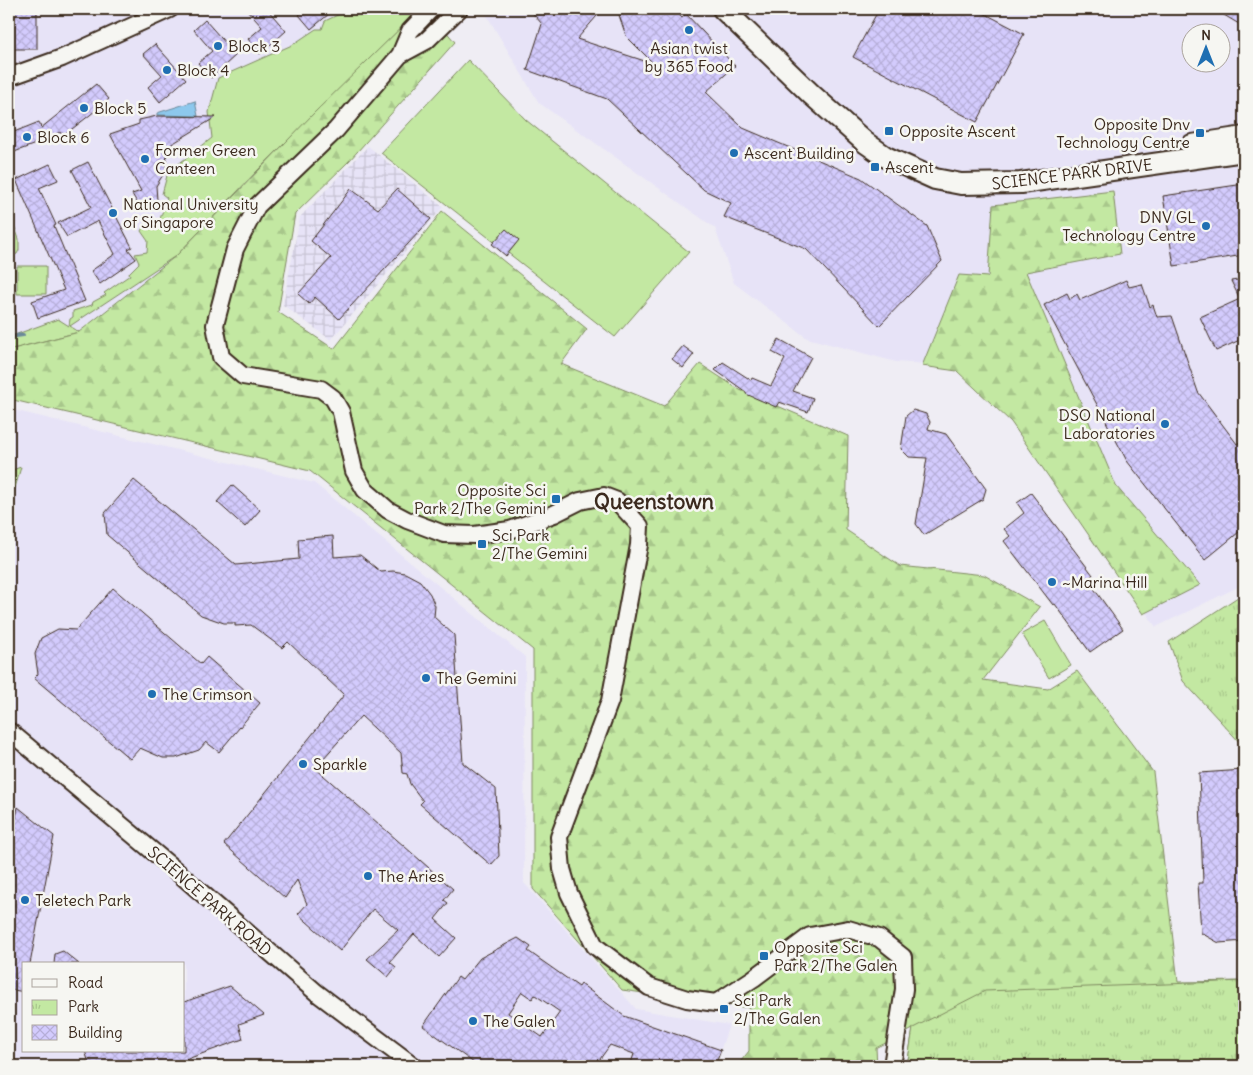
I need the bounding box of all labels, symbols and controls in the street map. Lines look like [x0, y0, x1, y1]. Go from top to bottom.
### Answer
north arrow [1180, 22, 1230, 72]
marker: Asian twist by 365 Food [683, 24, 695, 36]
text: N [1201, 26, 1211, 44]
place label: Block 3 [228, 36, 280, 56]
place label: Asian twist by 365 Food [645, 38, 733, 76]
marker: Block 3 [212, 40, 224, 52]
place label: Block 4 [177, 60, 229, 80]
marker: Block 4 [161, 64, 173, 76]
place label: Block 5 [94, 98, 146, 118]
marker: Block 5 [78, 102, 90, 114]
place label: Opposite Dnv Technology Centre [1056, 114, 1190, 152]
place label: Opposite Ascent [899, 121, 1016, 141]
marker: Opposite Ascent [883, 125, 895, 137]
place label: Block 6 [37, 127, 89, 147]
marker: Opposite Dnv Technology Centre [1194, 127, 1206, 139]
marker: Block 6 [21, 131, 33, 143]
place label: Former Green Canteen [155, 140, 256, 178]
place label: Ascent Building [744, 143, 855, 163]
marker: Ascent Building [728, 147, 740, 159]
marker: Former Green Canteen [139, 153, 151, 165]
street label: SCIENCE PARK DRIVE [991, 154, 1153, 194]
place label: Ascent [885, 157, 934, 177]
marker: Ascent [869, 161, 881, 173]
place label: National University of Singapore [123, 194, 259, 232]
marker: National University of Singapore [107, 207, 119, 219]
place label: DNV GL Technology Centre [1062, 207, 1196, 245]
marker: DNV GL Technology Centre [1200, 220, 1212, 232]
place label: DSO National Laboratories [1059, 405, 1155, 443]
marker: DSO National Laboratories [1159, 418, 1171, 430]
place label: Opposite Sci Park 2/The Gemini [414, 480, 546, 518]
district label: Queenstown [594, 488, 714, 515]
marker: Opposite Sci Park 2/The Gemini [550, 493, 562, 505]
place label: Sci Park 2/The Gemini [492, 525, 587, 563]
marker: Sci Park 2/The Gemini [476, 538, 488, 550]
place label: ~Marina Hill [1062, 572, 1147, 592]
marker: ~Marina Hill [1046, 576, 1058, 588]
place label: The Gemini [436, 668, 517, 688]
marker: The Gemini [420, 672, 432, 684]
place label: The Crimson [162, 684, 252, 704]
marker: The Crimson [146, 688, 158, 700]
place label: Sparkle [313, 754, 367, 774]
marker: Sparkle [297, 758, 309, 770]
street label: SCIENCE PARK ROAD [144, 842, 276, 960]
place label: The Aries [378, 866, 444, 886]
marker: The Aries [362, 870, 374, 882]
place label: Teletech Park [35, 890, 131, 910]
marker: Teletech Park [19, 894, 31, 906]
place label: Opposite Sci Park 2/The Galen [774, 937, 898, 975]
marker: Opposite Sci Park 2/The Galen [758, 950, 770, 962]
legend [22, 962, 185, 1052]
text: Road [68, 973, 103, 992]
place label: Sci Park 2/The Galen [734, 990, 821, 1028]
text: Park [68, 997, 99, 1016]
marker: Sci Park 2/The Galen [718, 1003, 730, 1015]
place label: The Galen [483, 1011, 555, 1031]
marker: The Galen [467, 1015, 479, 1027]
text: Building [68, 1023, 123, 1042]

